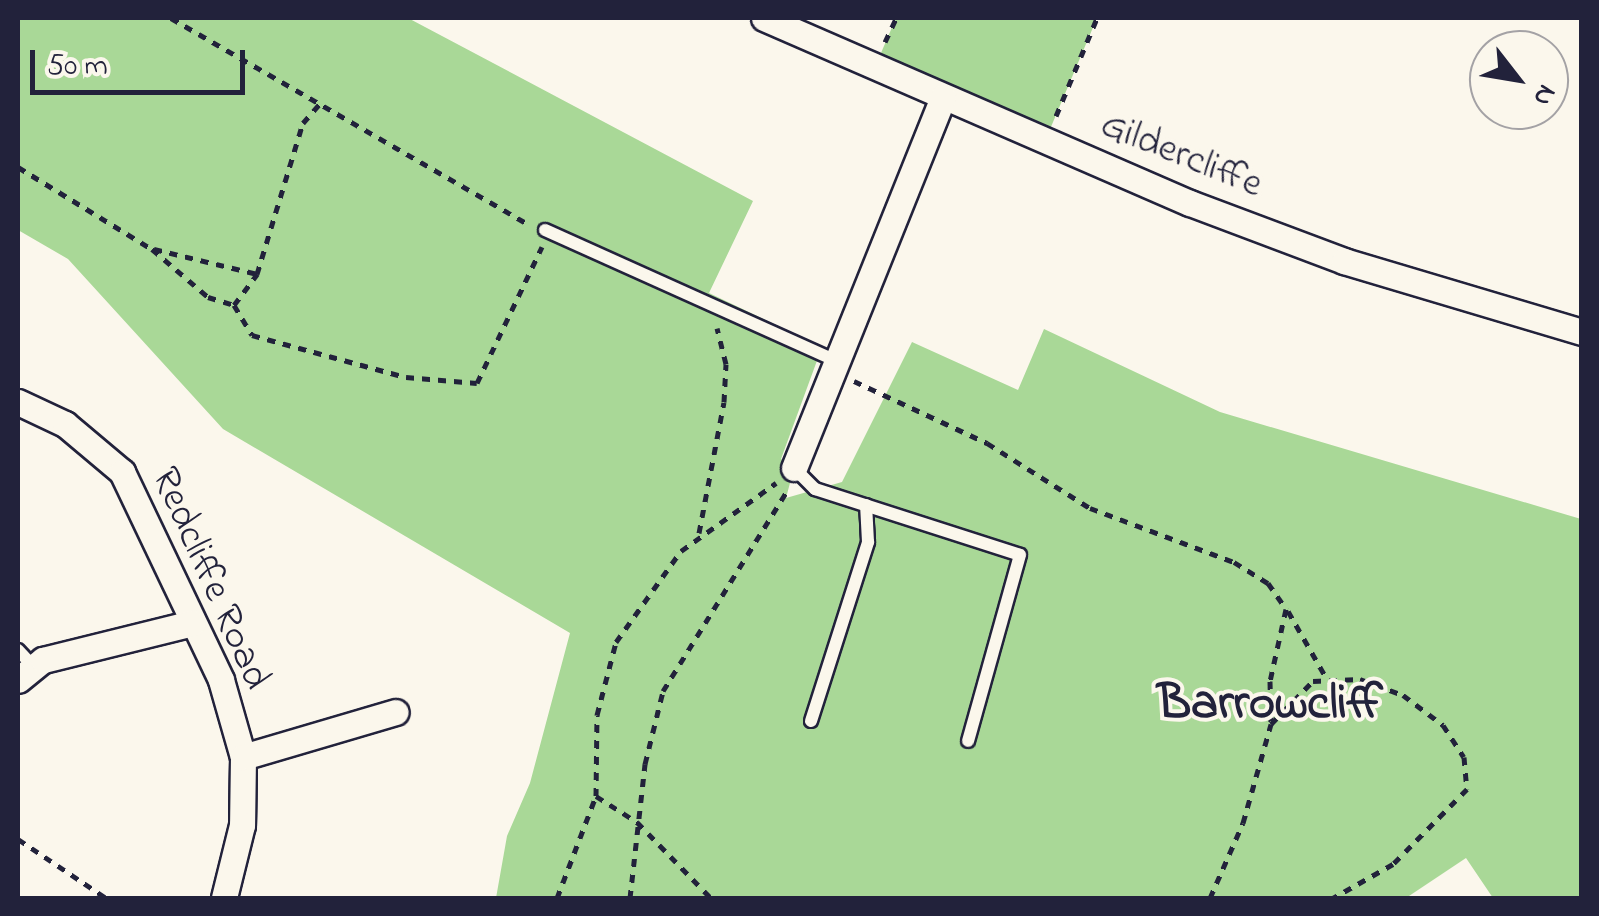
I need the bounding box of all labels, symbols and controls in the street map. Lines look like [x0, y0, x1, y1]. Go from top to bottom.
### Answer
scale bar [35, 30, 250, 92]
north arrow [1469, 30, 1569, 130]
text: 50 m [47, 45, 108, 89]
text: N [1521, 76, 1566, 113]
street label: Gildercliffe [1093, 102, 1269, 210]
street label: Redcliffe Road [139, 461, 279, 697]
district label: Barrowcliff [1157, 675, 1383, 735]

